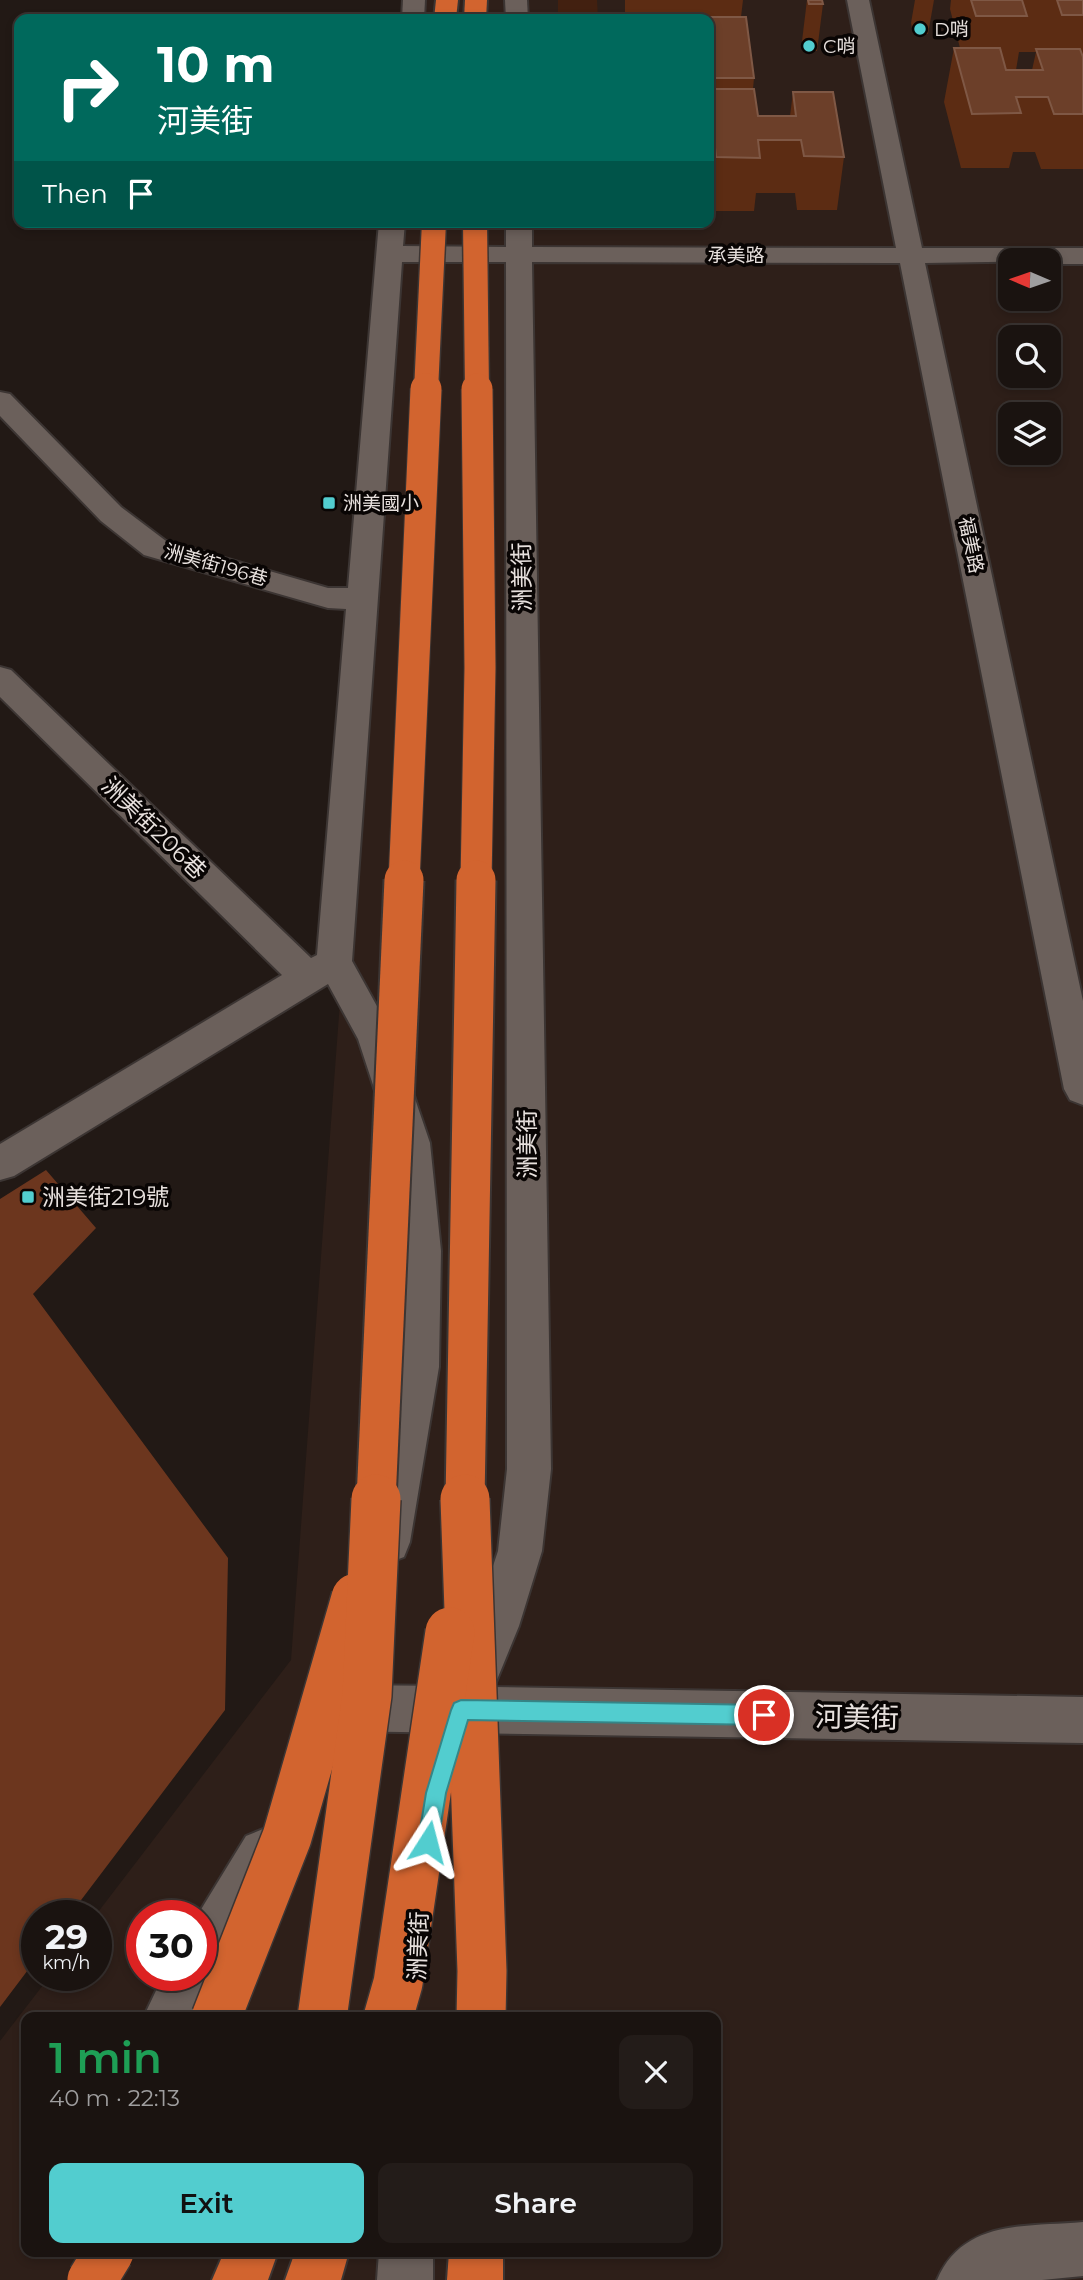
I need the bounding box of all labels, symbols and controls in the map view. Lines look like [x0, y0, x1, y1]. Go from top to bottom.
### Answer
place label: D哨 [934, 18, 969, 41]
marker: D哨 [912, 21, 928, 37]
text: 10 m [157, 35, 275, 94]
place label: C哨 [823, 35, 855, 58]
marker: C哨 [801, 38, 817, 54]
icon: right [42, 42, 133, 133]
text: 河美街 [157, 101, 253, 140]
icon: arrive [122, 175, 160, 213]
text: Then [42, 178, 108, 210]
street label: 承美路 [707, 244, 765, 267]
north arrow [998, 248, 1060, 312]
map controls [998, 248, 1061, 465]
button: search [998, 325, 1061, 388]
button: layers [998, 402, 1061, 465]
place label: 洲美國小 [343, 492, 419, 515]
marker: 洲美國小 [321, 495, 337, 511]
street label: 福美路 [954, 515, 988, 575]
street label: 洲美街196巷 [162, 539, 270, 591]
street label: 洲美街 [507, 542, 537, 612]
street label: 洲美街206巷 [96, 771, 212, 885]
street label: 洲美街 [513, 1110, 541, 1179]
place label: 洲美街219號 [42, 1183, 169, 1211]
marker: 洲美街219號 [20, 1189, 36, 1205]
pin [734, 1685, 794, 1745]
icon: arrive [745, 1696, 783, 1734]
street label: 河美街 [815, 1699, 899, 1735]
position arrow [391, 1805, 465, 1879]
speed limit sign: 30 [126, 1900, 217, 1991]
street label: 洲美街 [403, 1911, 433, 1981]
text: 29 [45, 1915, 88, 1958]
text: km/h [42, 1952, 91, 1974]
text: 1 min [49, 2032, 162, 2084]
button: close [619, 2035, 693, 2109]
text: 40 m · 22:13 [49, 2084, 180, 2112]
button: Exit [49, 2163, 364, 2243]
button: Share [378, 2163, 693, 2243]

